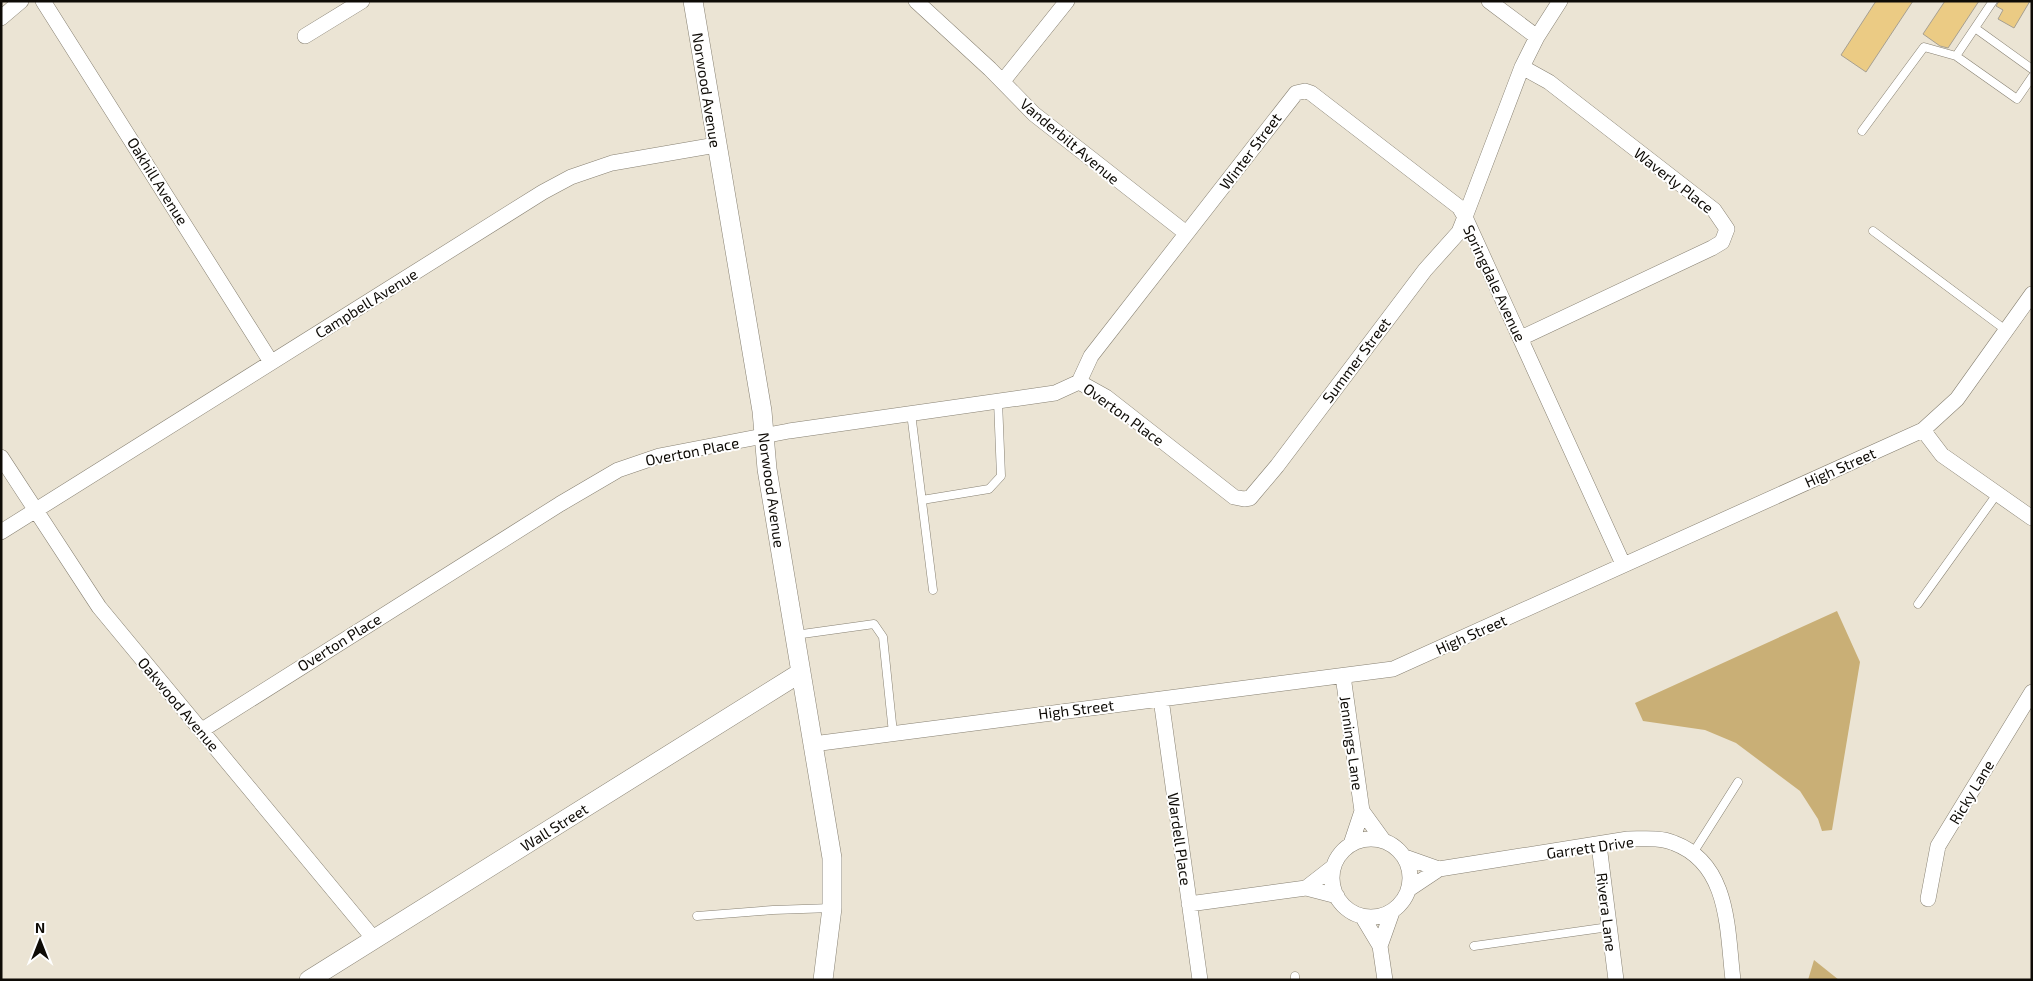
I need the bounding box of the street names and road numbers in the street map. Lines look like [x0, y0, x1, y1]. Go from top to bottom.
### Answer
street label: Norwood Avenue [689, 31, 725, 149]
street label: Vanderbilt Avenue [1017, 94, 1123, 188]
street label: Winter Street [1215, 109, 1285, 193]
street label: Oakhill Avenue [124, 134, 192, 228]
street label: Waverly Place [1631, 143, 1717, 217]
street label: Springdale Avenue [1460, 222, 1530, 344]
street label: Campbell Avenue [312, 264, 420, 342]
street label: Summer Street [1318, 314, 1394, 406]
street label: Overton Place [1080, 379, 1168, 449]
street label: Norwood Avenue [755, 431, 789, 549]
street label: Overton Place [644, 433, 740, 469]
street label: High Street [1802, 443, 1879, 491]
street label: Overton Place [294, 609, 384, 675]
street label: High Street [1433, 610, 1510, 658]
street label: Oakwood Avenue [134, 653, 224, 755]
street label: High Street [1037, 695, 1115, 723]
street label: Jennings Lane [1336, 695, 1368, 791]
street label: Ricky Lane [1945, 757, 1997, 827]
street label: Wardell Place [1165, 791, 1195, 887]
street label: Wall Street [517, 799, 591, 855]
street label: Garrett Drive [1545, 832, 1635, 862]
street label: Rivera Lane [1593, 872, 1621, 952]

